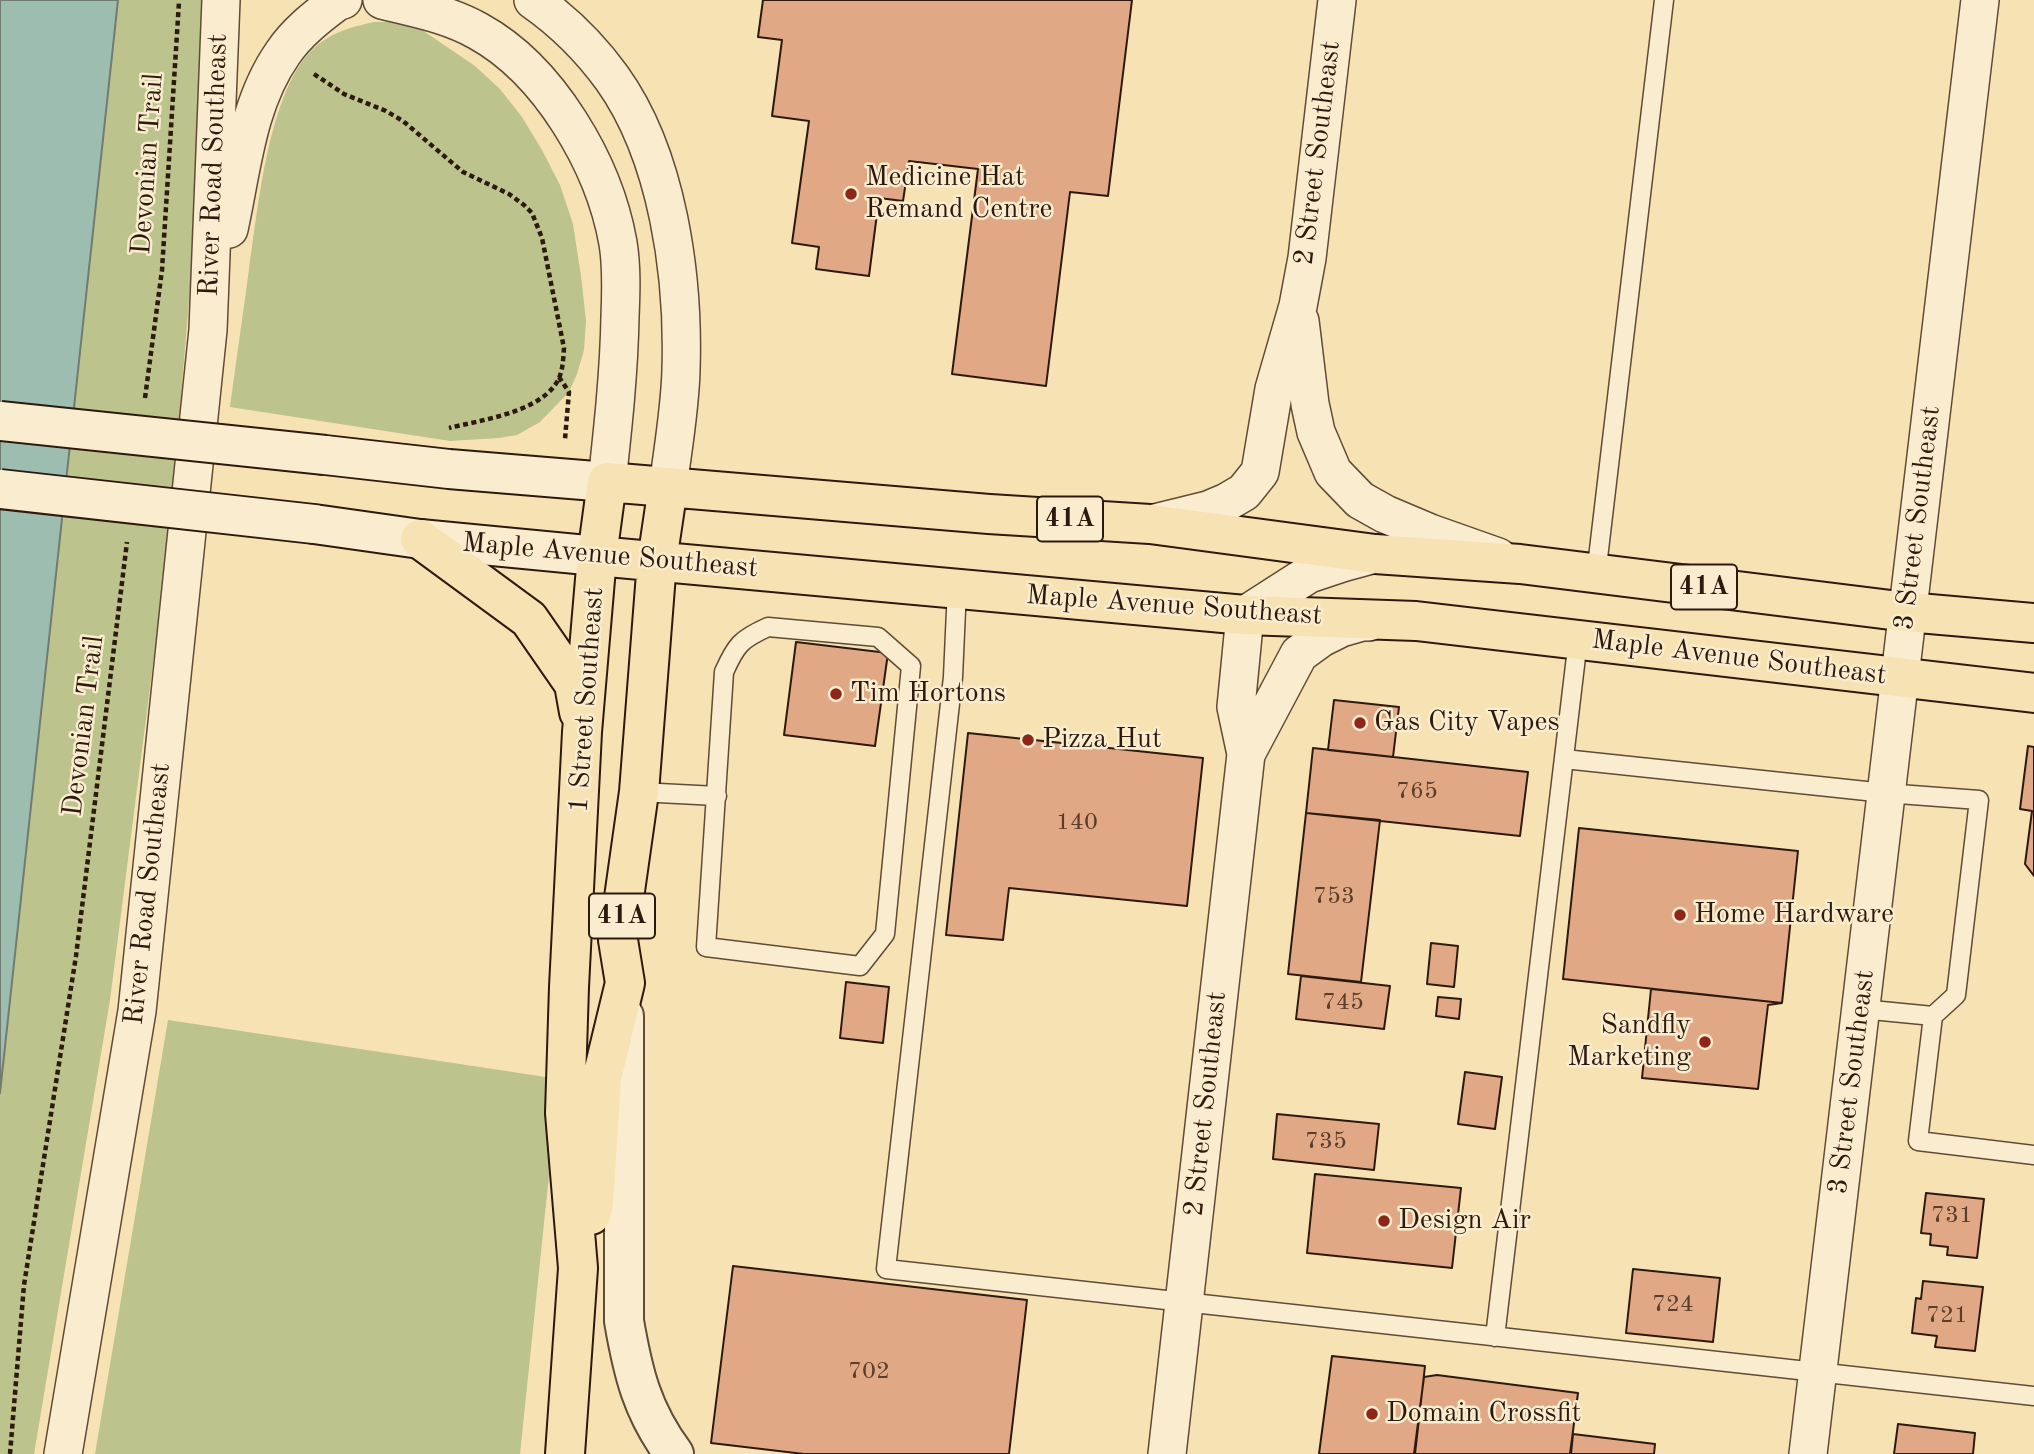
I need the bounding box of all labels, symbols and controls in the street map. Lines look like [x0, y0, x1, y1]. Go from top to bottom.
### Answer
street label: River Road Southeast [193, 33, 235, 297]
street label: 2 Street Southeast [1288, 39, 1348, 267]
street label: Devonian Trail [125, 72, 171, 256]
place label: Medicine Hat Remand Centre [865, 161, 1052, 227]
marker: Medicine Hat Remand Centre [843, 186, 859, 202]
street label: 3 Street Southeast [1888, 404, 1948, 632]
road number: 41A [1037, 496, 1103, 541]
street label: Maple Avenue Southeast [461, 526, 759, 586]
road number: 41A [1671, 565, 1737, 610]
street label: Maple Avenue Southeast [1025, 579, 1323, 633]
street label: 1 Street Southeast [562, 586, 612, 814]
street label: Maple Avenue Southeast [1590, 623, 1888, 693]
street label: Devonian Trail [56, 634, 112, 818]
place label: Tim Hortons [850, 677, 1006, 711]
marker: Tim Hortons [828, 686, 844, 702]
place label: Gas City Vapes [1374, 706, 1560, 740]
marker: Gas City Vapes [1352, 715, 1368, 731]
place label: Pizza Hut [1042, 723, 1162, 757]
marker: Pizza Hut [1020, 732, 1036, 748]
street label: River Road Southeast [118, 761, 178, 1027]
house number: 765 [1396, 778, 1438, 806]
house number: 140 [1056, 809, 1098, 837]
house number: 753 [1313, 883, 1355, 911]
road number: 41A [589, 894, 655, 939]
place label: Home Hardware [1694, 898, 1894, 932]
marker: Home Hardware [1672, 907, 1688, 923]
street label: 3 Street Southeast [1822, 968, 1882, 1196]
house number: 745 [1322, 989, 1364, 1017]
street label: 2 Street Southeast [1177, 990, 1235, 1218]
place label: Sandfly Marketing [1567, 1009, 1691, 1075]
marker: Sandfly Marketing [1697, 1034, 1713, 1050]
house number: 735 [1305, 1128, 1347, 1156]
house number: 731 [1931, 1202, 1973, 1230]
place label: Design Air [1398, 1204, 1531, 1238]
marker: Design Air [1376, 1213, 1392, 1229]
house number: 724 [1652, 1291, 1694, 1319]
house number: 721 [1926, 1302, 1968, 1330]
house number: 702 [848, 1358, 890, 1386]
place label: Domain Crossfit [1386, 1397, 1581, 1431]
marker: Domain Crossfit [1364, 1406, 1380, 1422]

